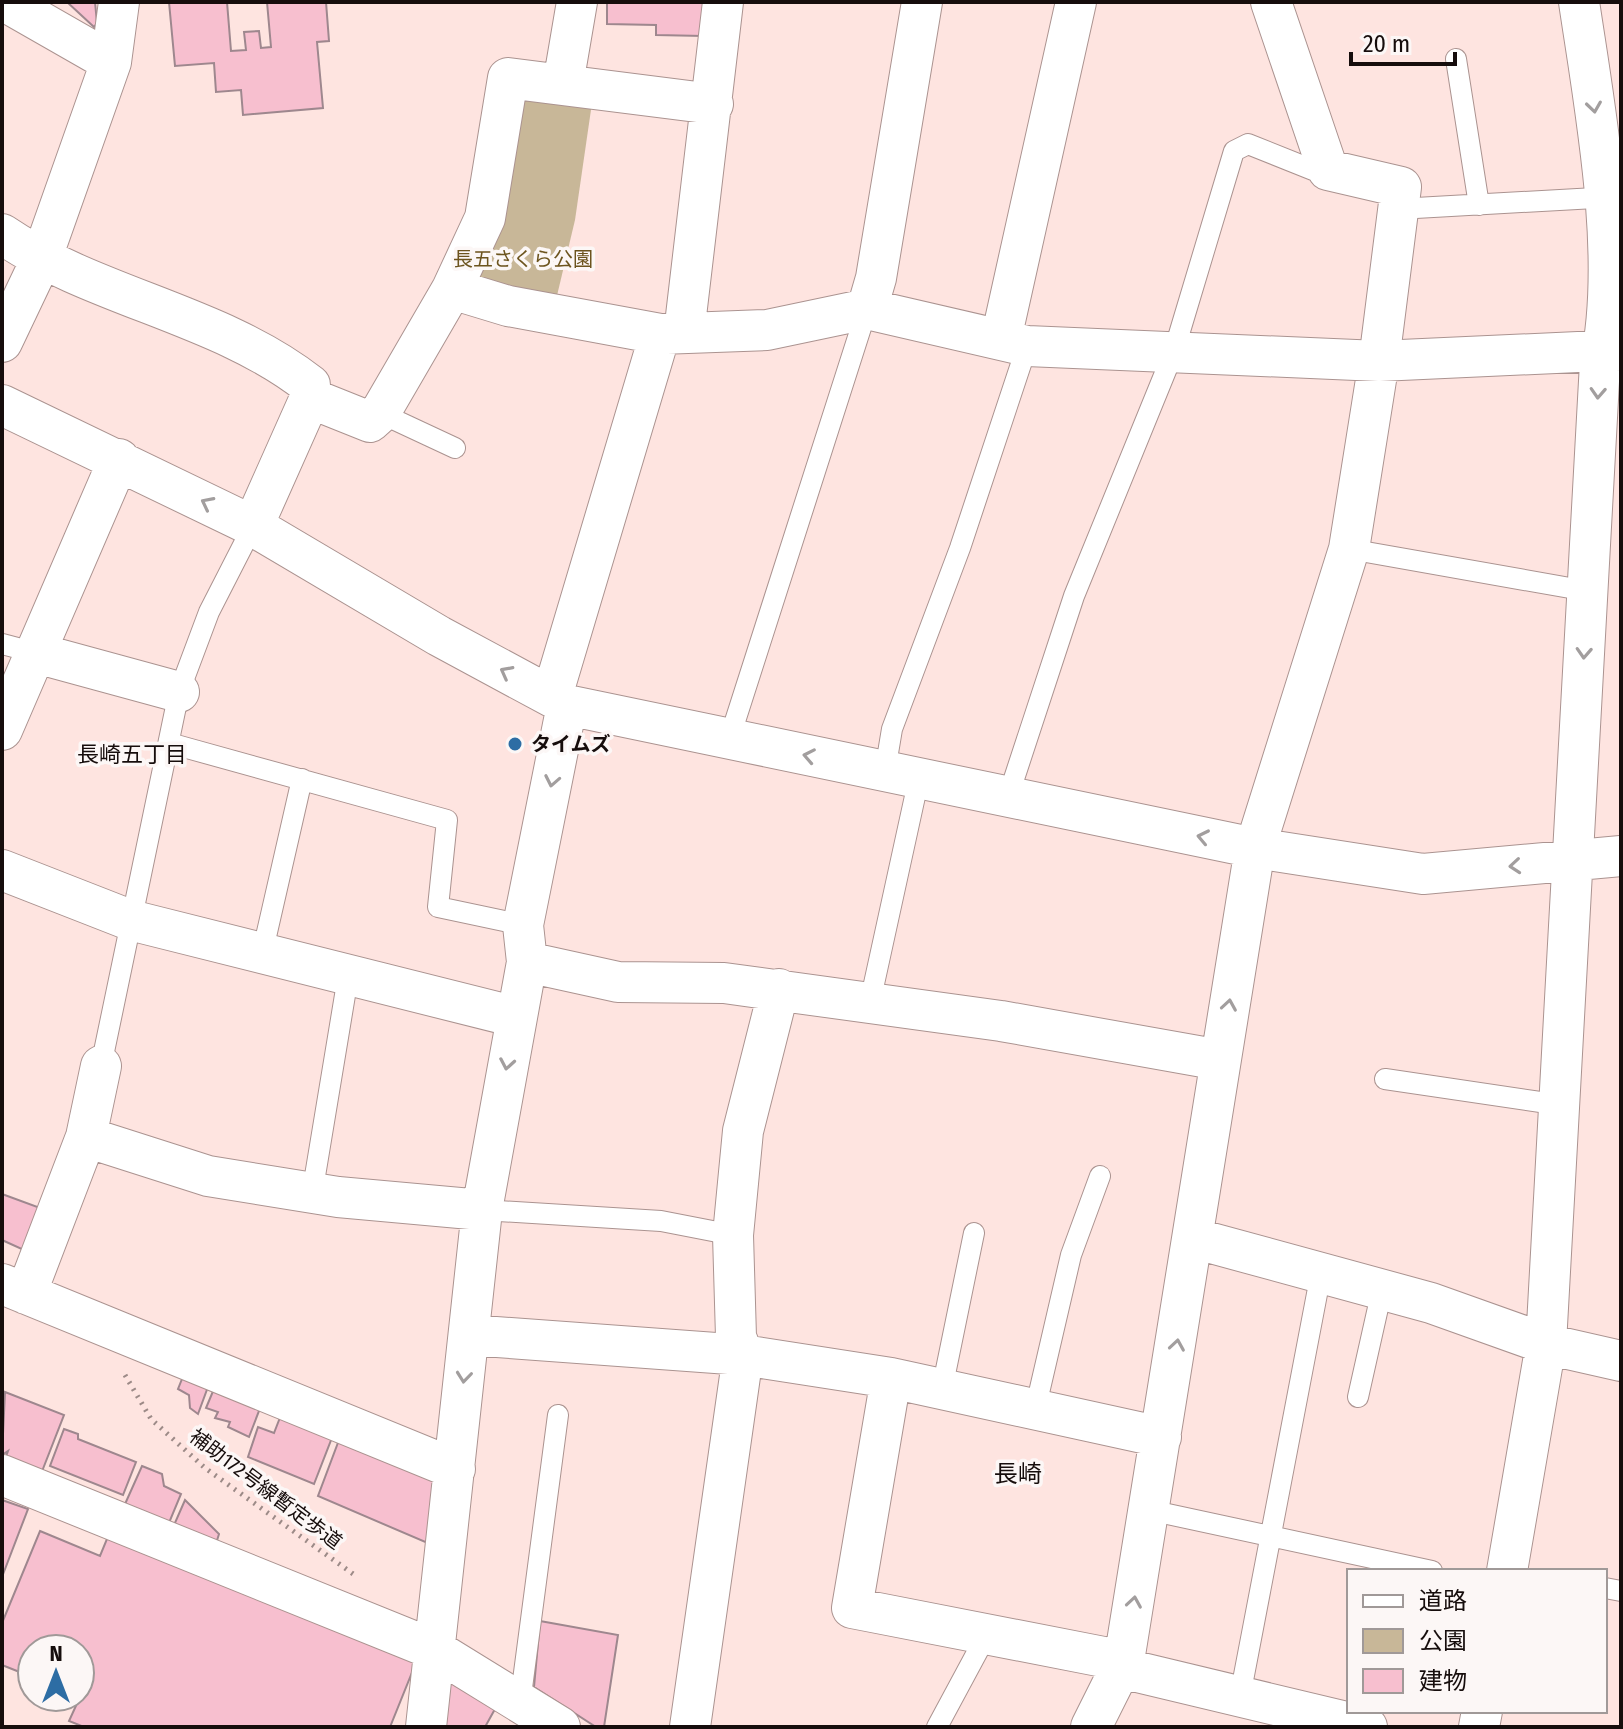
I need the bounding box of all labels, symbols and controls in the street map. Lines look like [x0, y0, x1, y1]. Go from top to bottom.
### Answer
scale bar [1351, 16, 1455, 66]
text: 20 m [1363, 30, 1410, 58]
one-way arrow [1585, 100, 1602, 114]
park label: 長五さくら公園 [453, 247, 593, 271]
one-way arrow [1590, 387, 1607, 400]
one-way arrow [200, 498, 215, 513]
one-way arrow [1576, 647, 1593, 660]
one-way arrow [500, 666, 515, 681]
place label: タイムズ [531, 732, 611, 756]
marker: タイムズ [506, 735, 524, 753]
district label: 長崎五丁目 [77, 741, 187, 768]
one-way arrow [802, 748, 816, 765]
one-way arrow [544, 774, 561, 788]
one-way arrow [1197, 829, 1210, 846]
one-way arrow [1509, 857, 1522, 874]
one-way arrow [1220, 998, 1237, 1012]
one-way arrow [500, 1057, 517, 1071]
one-way arrow [1167, 1338, 1184, 1352]
one-way arrow [456, 1371, 473, 1384]
street label: 補助172号線暫定歩道 [185, 1424, 347, 1554]
district label: 長崎 [994, 1460, 1042, 1488]
legend [1347, 1569, 1607, 1713]
text: 道路 [1419, 1587, 1467, 1615]
one-way arrow [1125, 1595, 1142, 1608]
text: 公園 [1419, 1627, 1467, 1655]
north arrow [16, 1633, 96, 1713]
text: N [49, 1640, 63, 1667]
text: 建物 [1419, 1667, 1467, 1695]

